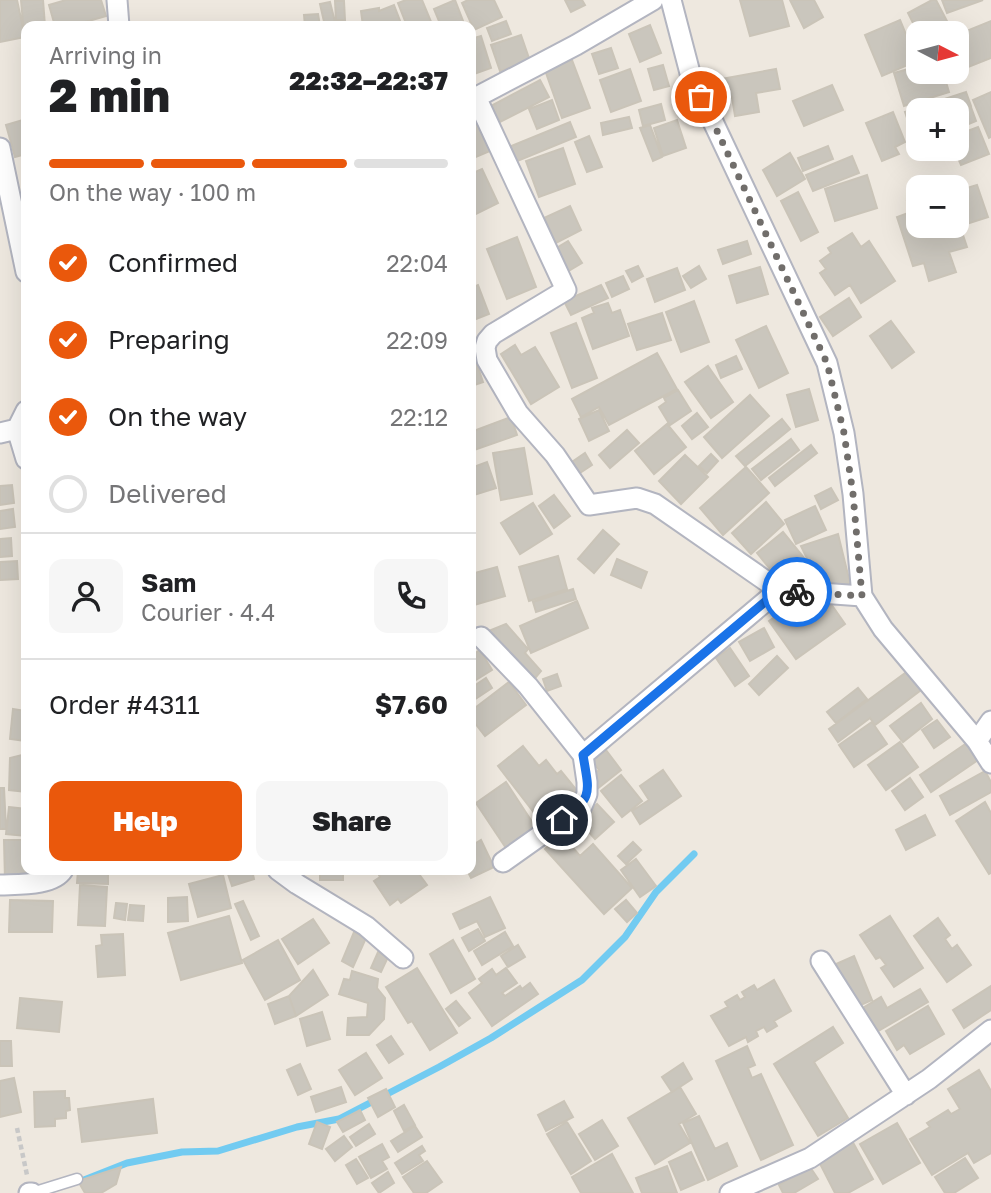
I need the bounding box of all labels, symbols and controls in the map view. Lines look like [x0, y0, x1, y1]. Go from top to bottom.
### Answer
north arrow [906, 21, 970, 84]
map controls [906, 21, 969, 238]
text: Arriving in [49, 41, 162, 69]
text: 22:32–22:37 [289, 65, 448, 96]
text: 2 min [49, 67, 170, 122]
pin [671, 67, 731, 127]
icon: bag [682, 78, 720, 116]
button: + [906, 98, 969, 161]
button: − [906, 175, 969, 238]
text: On the way · 100 m [49, 178, 256, 206]
icon: check [49, 244, 87, 282]
text: Confirmed [108, 247, 238, 278]
text: 22:04 [386, 249, 448, 277]
icon: check [49, 321, 87, 359]
text: Preparing [108, 324, 230, 355]
text: 22:09 [386, 326, 448, 354]
icon: check [49, 398, 87, 436]
text: On the way [108, 401, 247, 432]
text: 22:12 [390, 403, 448, 431]
text: Delivered [108, 478, 227, 509]
courier [762, 557, 832, 627]
button: person [49, 559, 123, 633]
button: phone [374, 559, 448, 633]
text: Sam [141, 567, 196, 598]
icon: bike [778, 573, 816, 611]
text: Courier · 4.4 [141, 598, 275, 626]
text: Order #4311 [49, 689, 200, 720]
text: $7.60 [375, 689, 448, 720]
button: Help [49, 781, 242, 861]
button: Share [256, 781, 448, 861]
pin [532, 790, 592, 850]
icon: home [543, 801, 581, 839]

